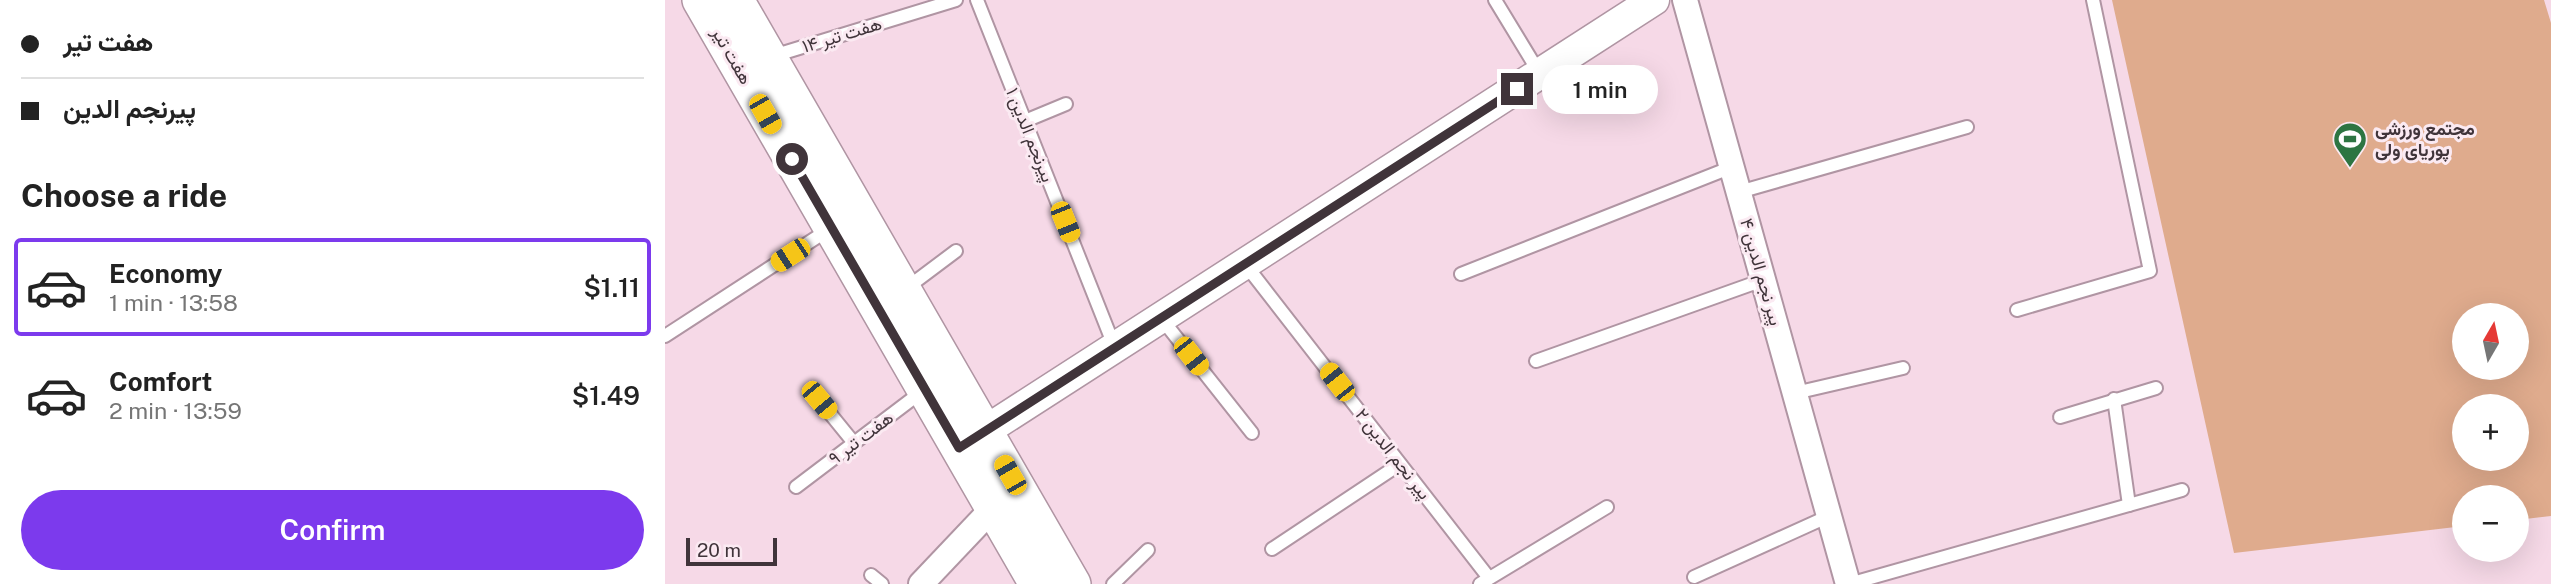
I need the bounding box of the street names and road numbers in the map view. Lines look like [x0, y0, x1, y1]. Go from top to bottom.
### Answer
street label: هفت تیر ۱۴ [800, 12, 884, 58]
street label: هفت تیر [706, 23, 757, 88]
street label: پیرنجم الدین ۱ [1000, 85, 1059, 186]
street label: پیر نجم الدین ۴ [1734, 216, 1787, 329]
street label: پیر نجم الدین ۲ [1350, 404, 1435, 505]
street label: هفت تیر ۹ [824, 407, 898, 469]

